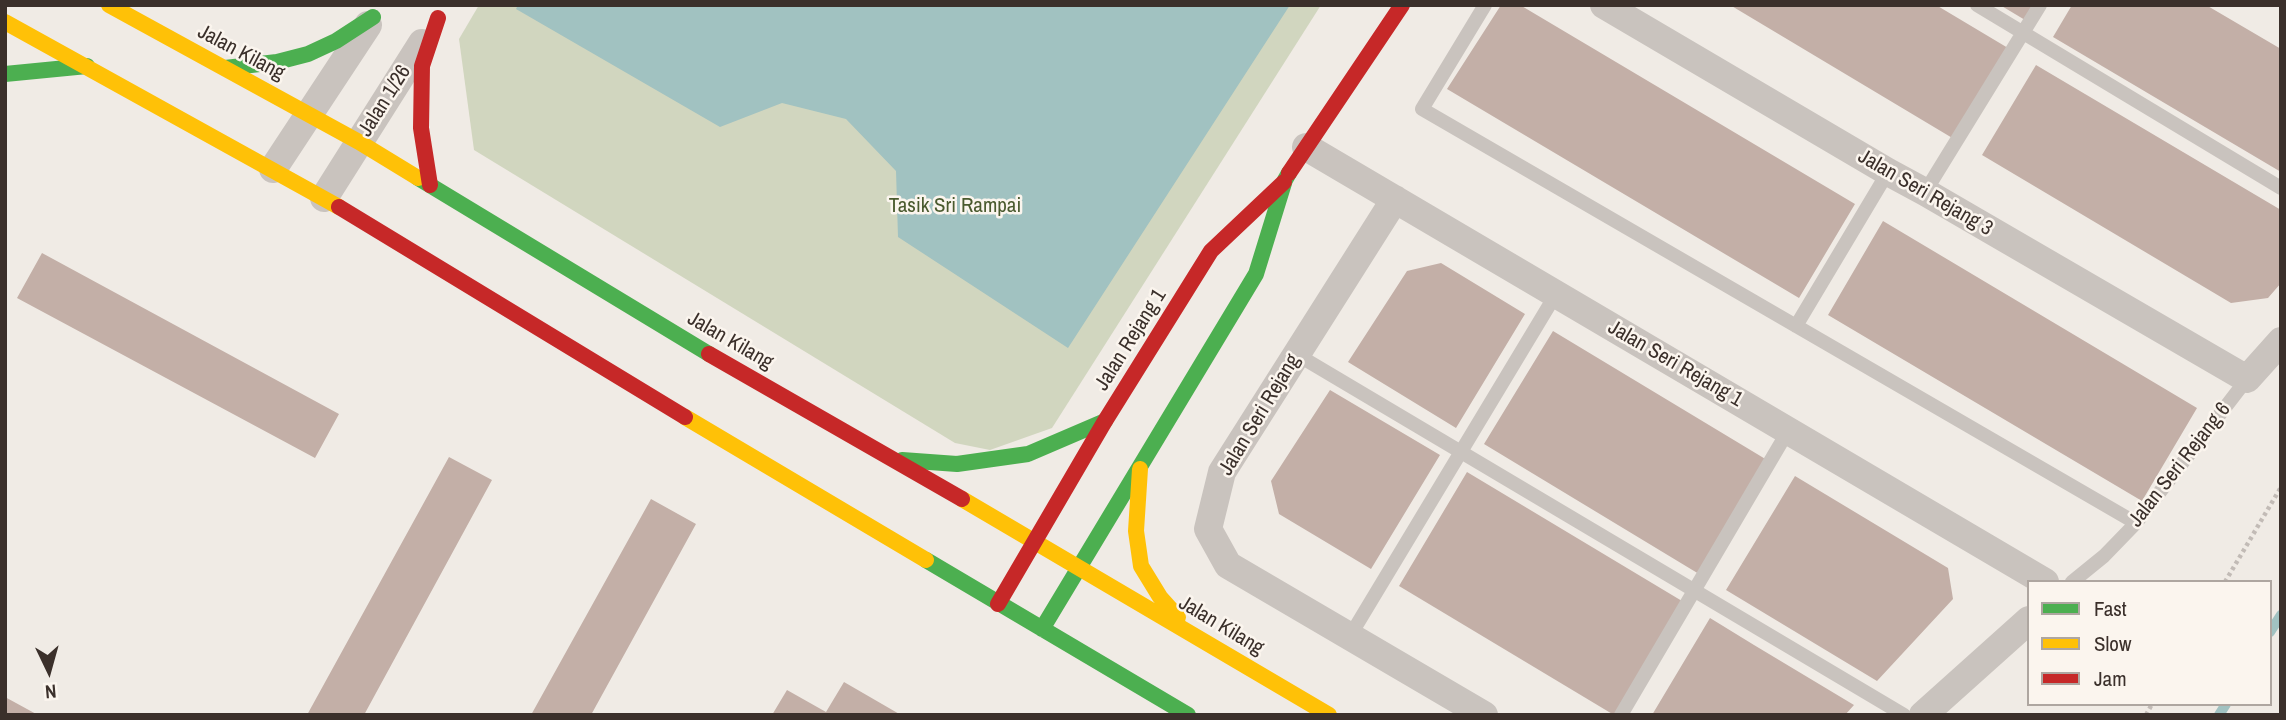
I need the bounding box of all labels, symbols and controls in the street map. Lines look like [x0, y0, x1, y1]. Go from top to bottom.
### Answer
street label: Jalan Kilang [193, 20, 289, 86]
street label: Jalan 1/26 [353, 61, 417, 141]
street label: Jalan Seri Rejang 3 [1853, 144, 1997, 242]
park label: Tasik Sri Rampai [889, 193, 1021, 219]
street label: Jalan Rejang 1 [1090, 285, 1172, 395]
street label: Jalan Kilang [683, 306, 777, 376]
street label: Jalan Seri Rejang 1 [1603, 315, 1747, 413]
street label: Jalan Seri Rejang [1214, 350, 1306, 480]
street label: Jalan Seri Rejang 6 [2124, 398, 2236, 532]
legend [2027, 580, 2272, 706]
street label: Jalan Kilang [1174, 591, 1268, 661]
text: Fast [2094, 594, 2127, 623]
text: Slow [2094, 629, 2131, 658]
north arrow [14, 636, 84, 706]
text: Jam [2094, 664, 2127, 693]
text: N [44, 678, 58, 705]

